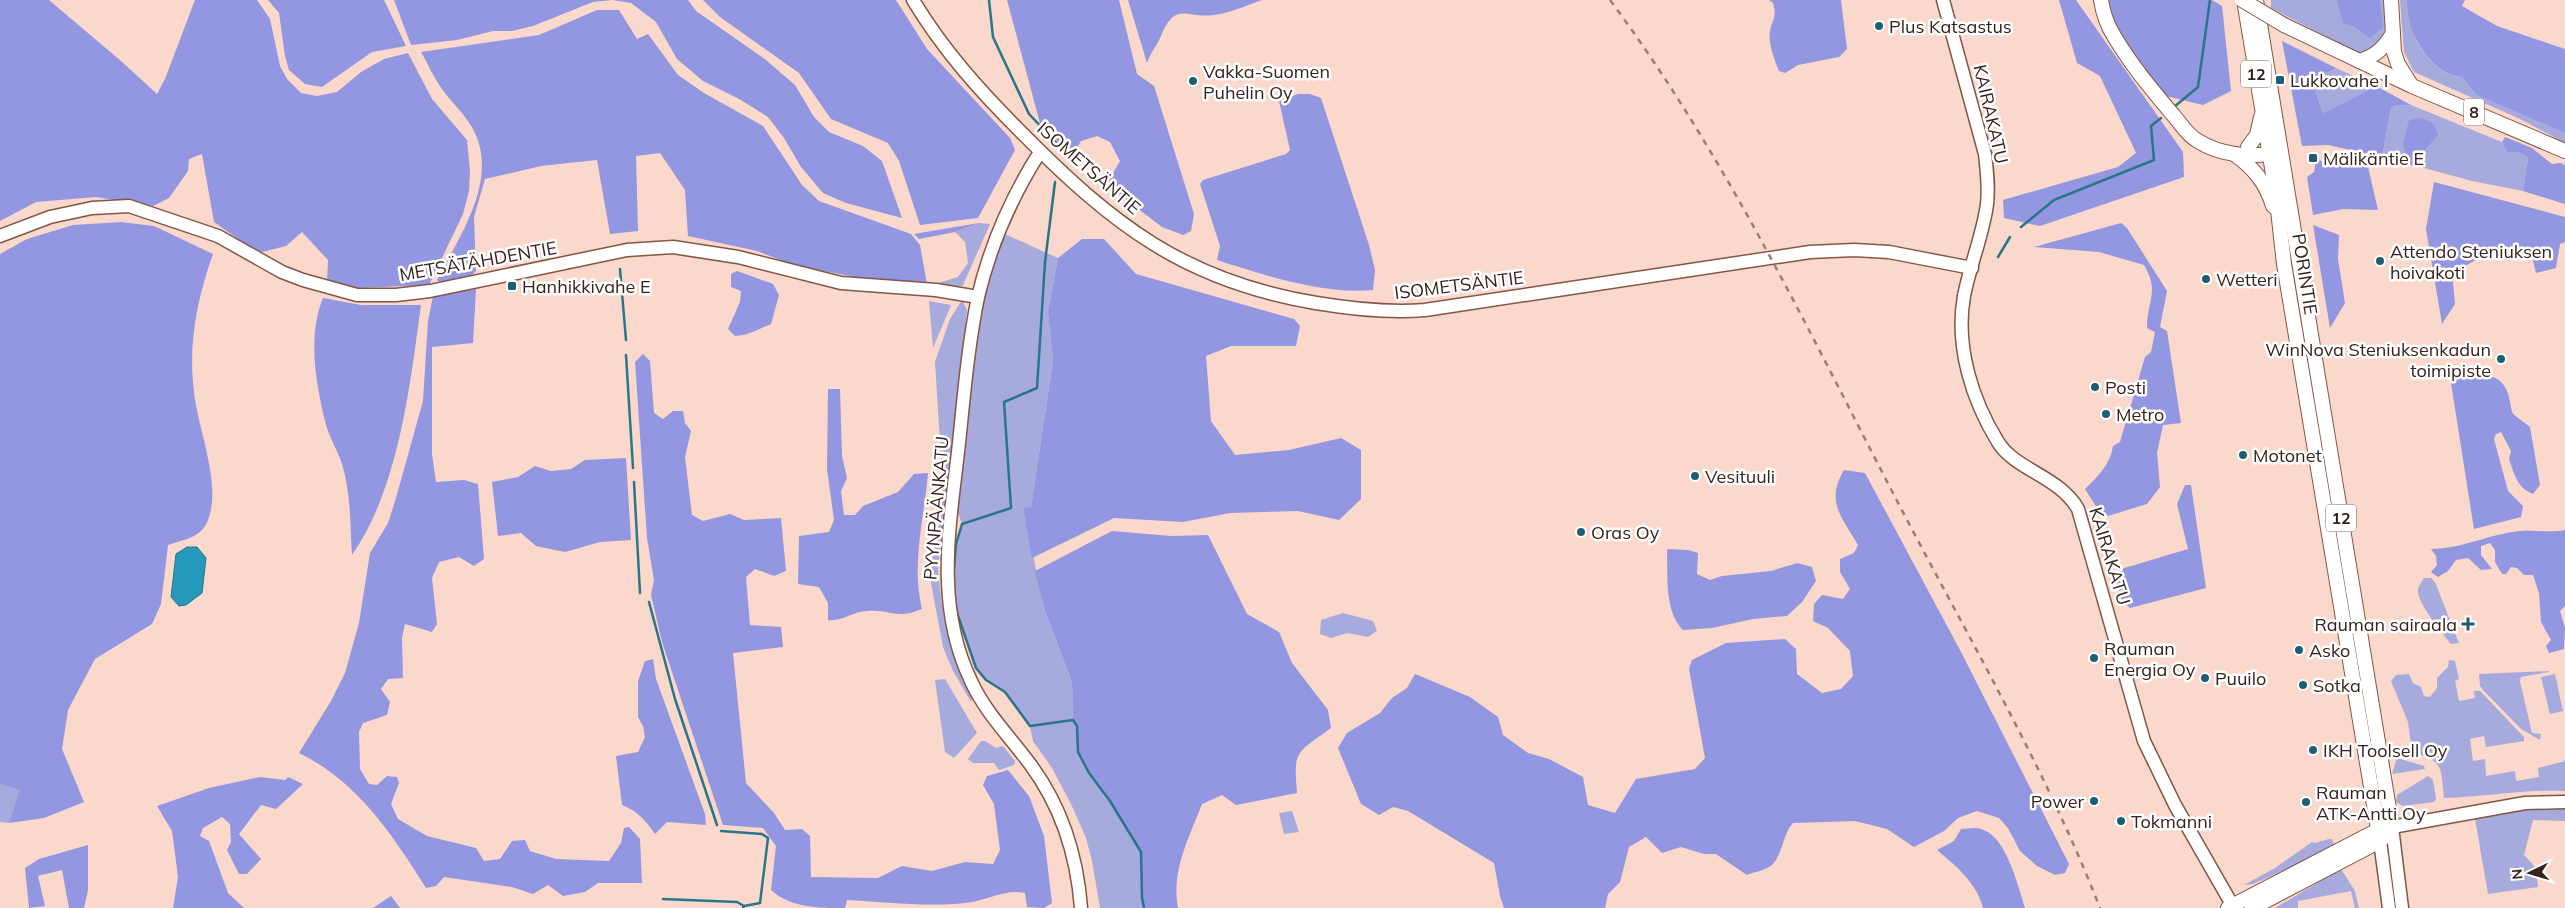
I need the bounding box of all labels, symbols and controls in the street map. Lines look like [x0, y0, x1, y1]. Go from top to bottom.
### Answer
place label: Plus Katsastus [1889, 15, 2012, 38]
marker: Plus Katsastus [1873, 20, 1885, 32]
place label: Vakka-Suomen Puhelin Oy [1203, 60, 1330, 104]
road number: 12 [2241, 61, 2271, 88]
street label: KAIRAKATU [1968, 62, 2014, 166]
place label: Lukkovahe I [2290, 69, 2388, 92]
marker: Lukkovahe I [2274, 74, 2286, 86]
marker: Vakka-Suomen Puhelin Oy [1187, 75, 1199, 87]
road number: 8 [2464, 98, 2484, 125]
street label: ISOMETSÄNTIE [1032, 117, 1146, 219]
place label: Mälikäntie E [2323, 147, 2424, 170]
marker: Mälikäntie E [2307, 152, 2319, 164]
street label: PORINTIE [2287, 232, 2323, 316]
street label: METSÄTÄHDENTIE [398, 236, 558, 286]
place label: Attendo Steniuksen hoivakoti [2390, 240, 2552, 284]
marker: Attendo Steniuksen hoivakoti [2374, 255, 2386, 267]
street label: ISOMETSÄNTIE [1393, 266, 1525, 304]
place label: Wetteri [2216, 268, 2278, 291]
marker: Wetteri [2200, 273, 2212, 285]
place label: Hanhikkivahe E [522, 275, 651, 298]
marker: Hanhikkivahe E [506, 280, 518, 292]
place label: WinNova Steniuksenkadun toimipiste [2265, 338, 2491, 382]
marker: WinNova Steniuksenkadun toimipiste [2495, 353, 2507, 365]
place label: Posti [2105, 376, 2146, 399]
marker: Posti [2089, 381, 2101, 393]
place label: Metro [2116, 403, 2164, 426]
marker: Metro [2100, 408, 2112, 420]
street label: PYYNPÄÄNKATU [918, 435, 954, 581]
place label: Motonet [2253, 444, 2322, 467]
marker: Motonet [2237, 449, 2249, 461]
place label: Vesituuli [1705, 465, 1775, 488]
marker: Vesituuli [1689, 470, 1701, 482]
street label: KAIRAKATU [2084, 504, 2136, 608]
road number: 12 [2326, 504, 2356, 532]
place label: Oras Oy [1591, 521, 1660, 544]
marker: Oras Oy [1575, 526, 1587, 538]
place label: Rauman sairaala [2314, 613, 2457, 636]
marker: Rauman sairaala [2461, 617, 2475, 631]
place label: Rauman Energia Oy [2104, 637, 2196, 681]
place label: Asko [2309, 639, 2350, 662]
marker: Asko [2293, 644, 2305, 656]
marker: Rauman Energia Oy [2088, 652, 2100, 664]
place label: Puuilo [2215, 667, 2266, 690]
marker: Puuilo [2199, 672, 2211, 684]
place label: Sotka [2313, 674, 2361, 697]
marker: Sotka [2297, 679, 2309, 691]
place label: IKH Toolsell Oy [2323, 739, 2448, 762]
marker: IKH Toolsell Oy [2307, 744, 2319, 756]
place label: Rauman ATK-Antti Oy [2316, 781, 2426, 825]
place label: Power [2031, 790, 2084, 813]
marker: Power [2088, 795, 2100, 807]
marker: Rauman ATK-Antti Oy [2300, 796, 2312, 808]
place label: Tokmanni [2131, 810, 2212, 833]
marker: Tokmanni [2115, 815, 2127, 827]
north arrow [2505, 848, 2555, 898]
text: N [2508, 868, 2526, 880]

